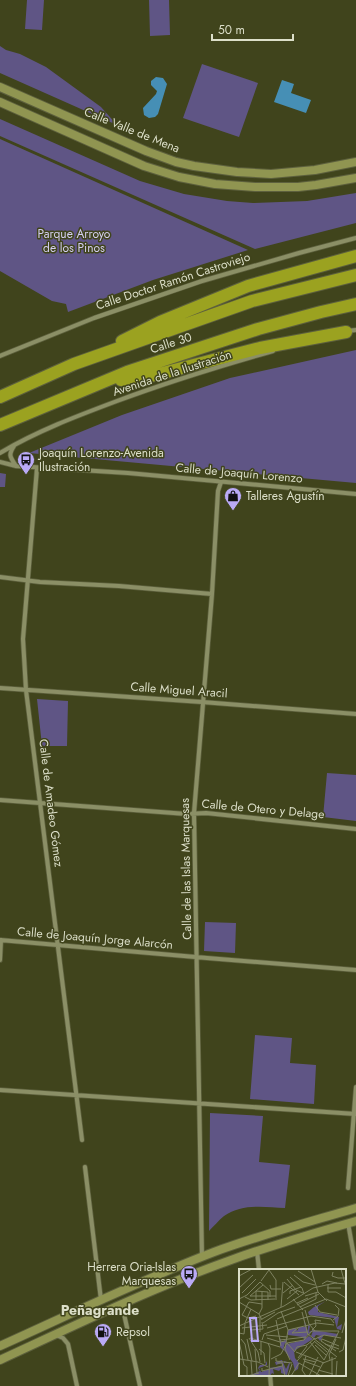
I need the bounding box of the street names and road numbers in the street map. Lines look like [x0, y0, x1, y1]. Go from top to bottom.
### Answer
street label: Calle Valle de Mena [81, 103, 183, 157]
street label: Calle Doctor Ramón Castroviejo [93, 247, 253, 314]
street label: Calle 30 [148, 328, 194, 358]
street label: Avenida de la Ilustración [110, 345, 234, 401]
street label: Calle de Joaquín Lorenzo [175, 458, 304, 488]
street label: Calle Miguel Aracil [130, 678, 228, 702]
street label: Calle de Amadeo Gómez [34, 738, 68, 869]
street label: Calle de Otero y Delage [201, 795, 325, 823]
street label: Calle de las Islas Marquesas [176, 798, 196, 940]
street label: Calle de Joaquín Jorge Alarcón [16, 922, 174, 954]

